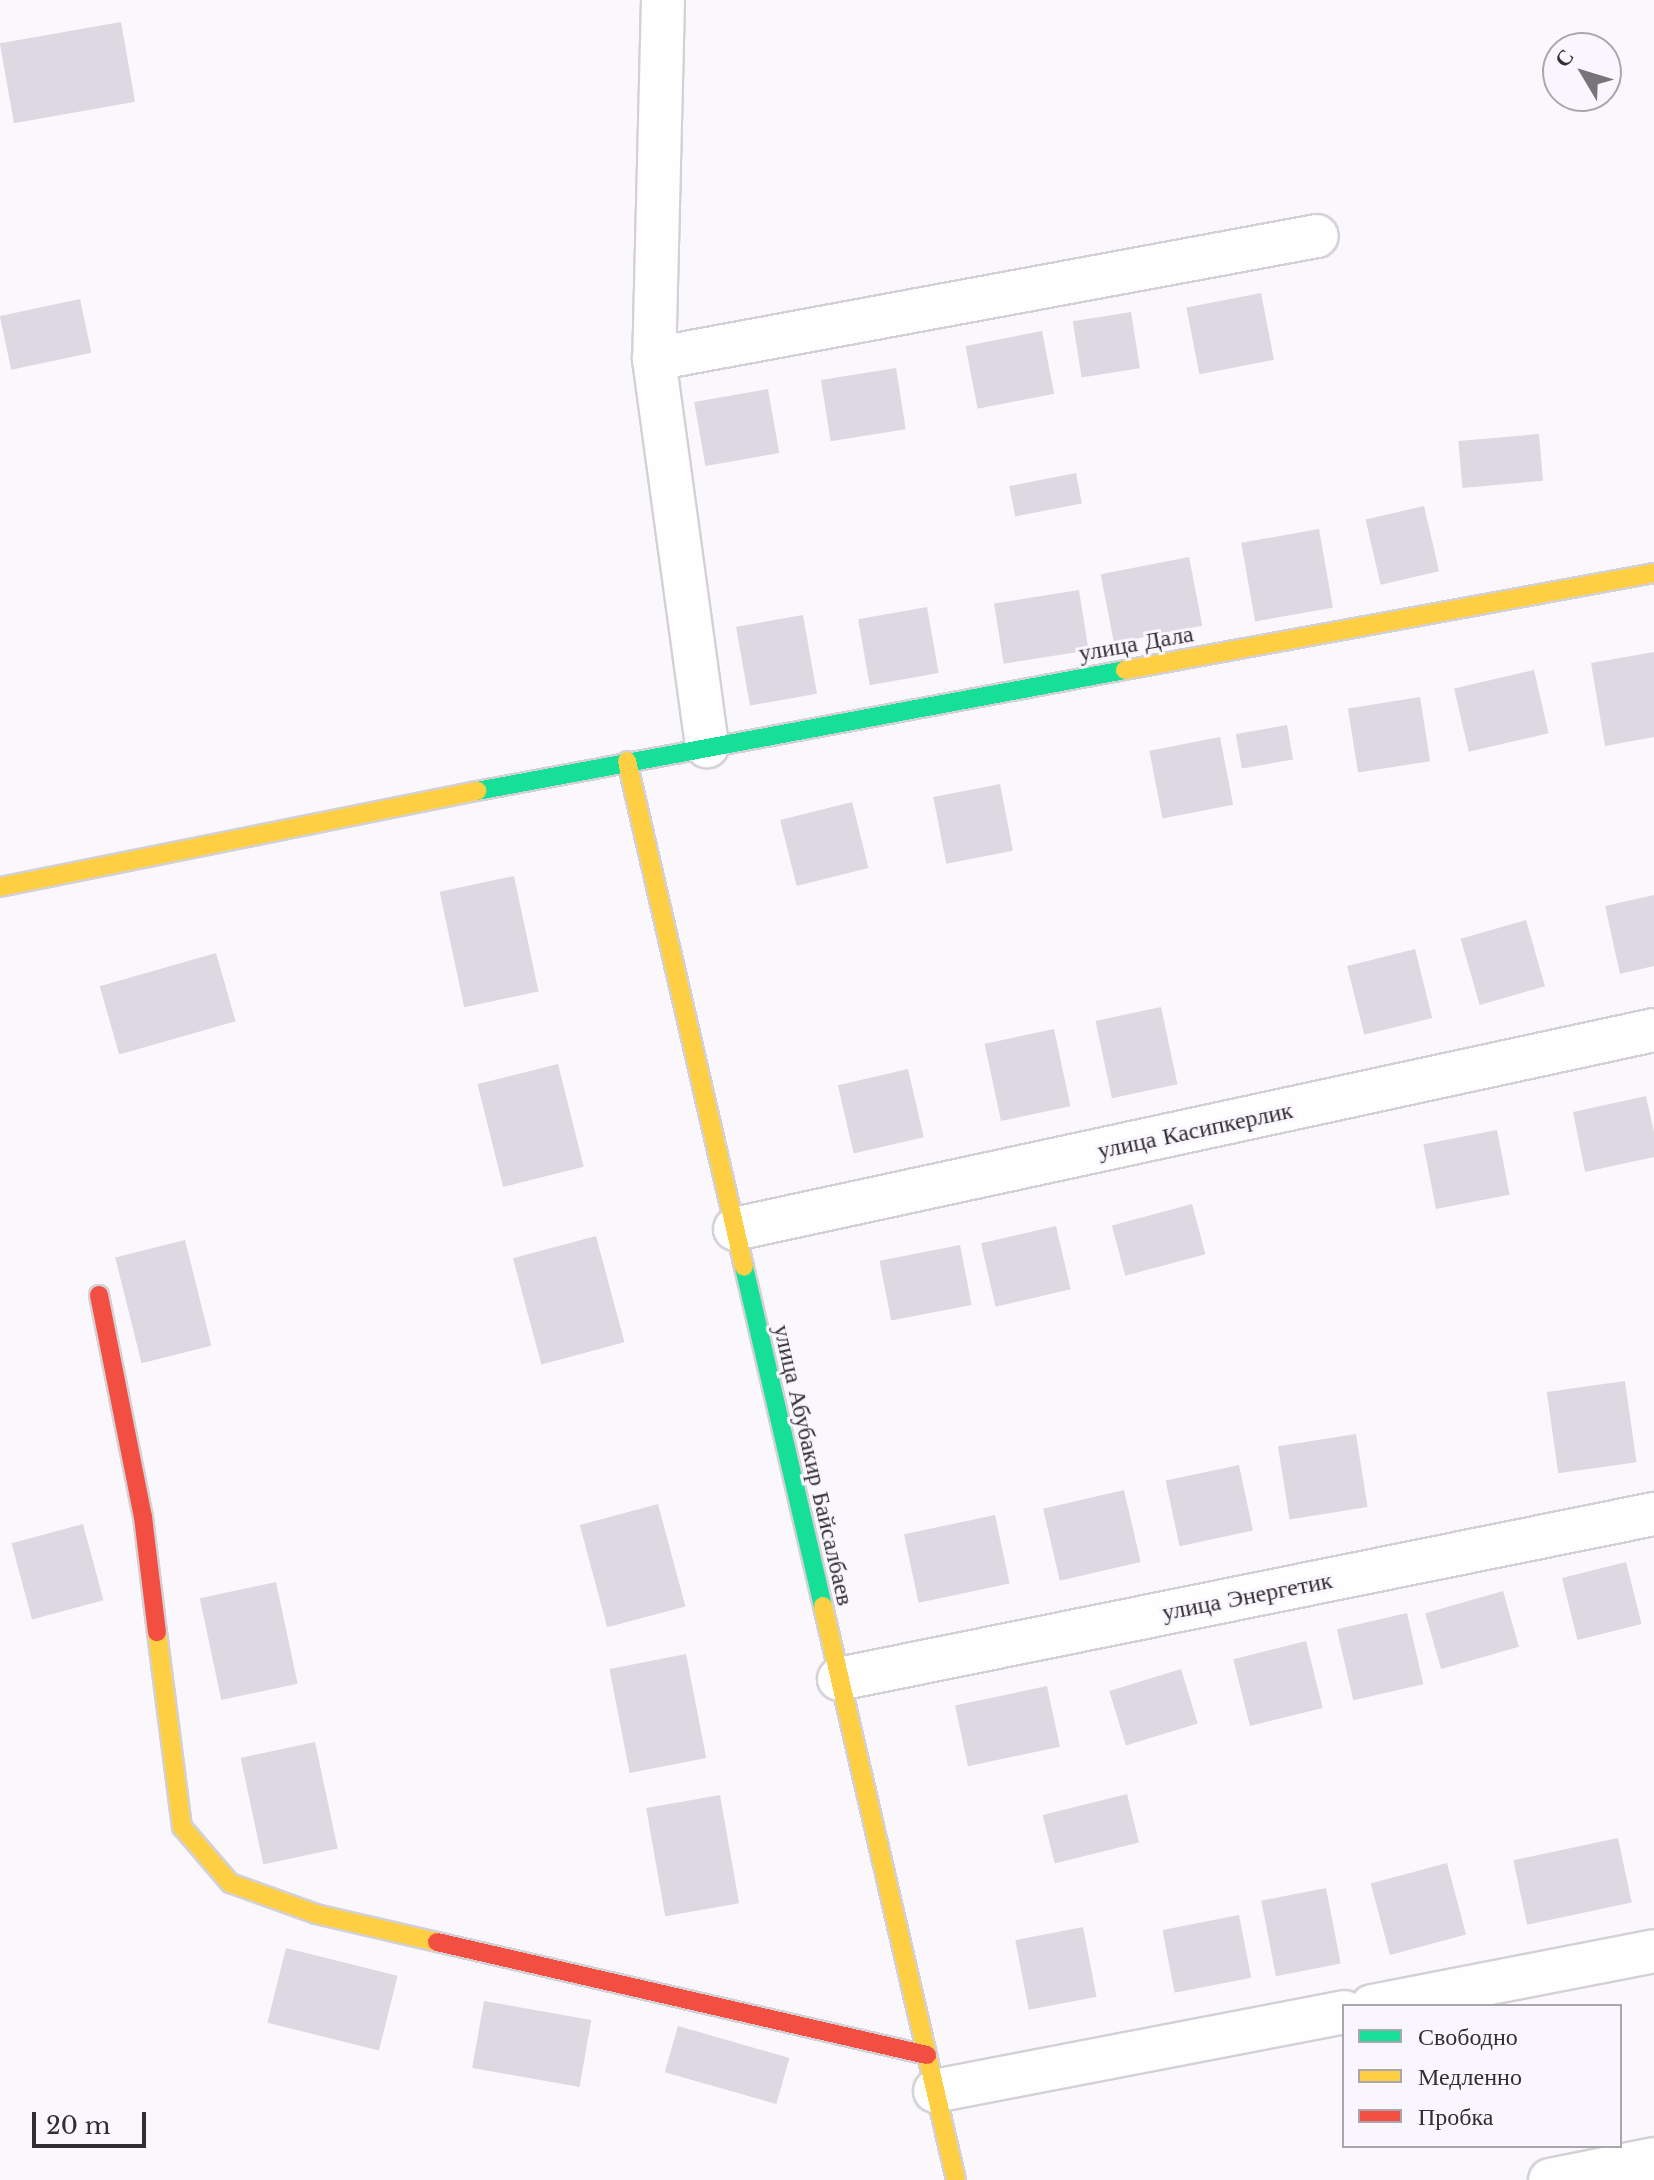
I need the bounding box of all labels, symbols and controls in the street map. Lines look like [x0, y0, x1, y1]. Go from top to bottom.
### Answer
north arrow [1542, 32, 1622, 112]
text: С [1549, 44, 1580, 73]
street label: улица Дала [1076, 619, 1196, 667]
street label: улица Касипкерлик [1095, 1095, 1295, 1165]
street label: улица Абубакир Байсалбаев [768, 1322, 860, 1608]
street label: улица Энергетик [1160, 1565, 1334, 1627]
legend [1342, 2004, 1622, 2148]
text: Свободно [1418, 2022, 1518, 2051]
text: Медленно [1418, 2062, 1522, 2091]
scale bar [36, 2096, 150, 2146]
text: Пробка [1418, 2102, 1494, 2131]
text: 20 m [46, 2111, 111, 2140]

